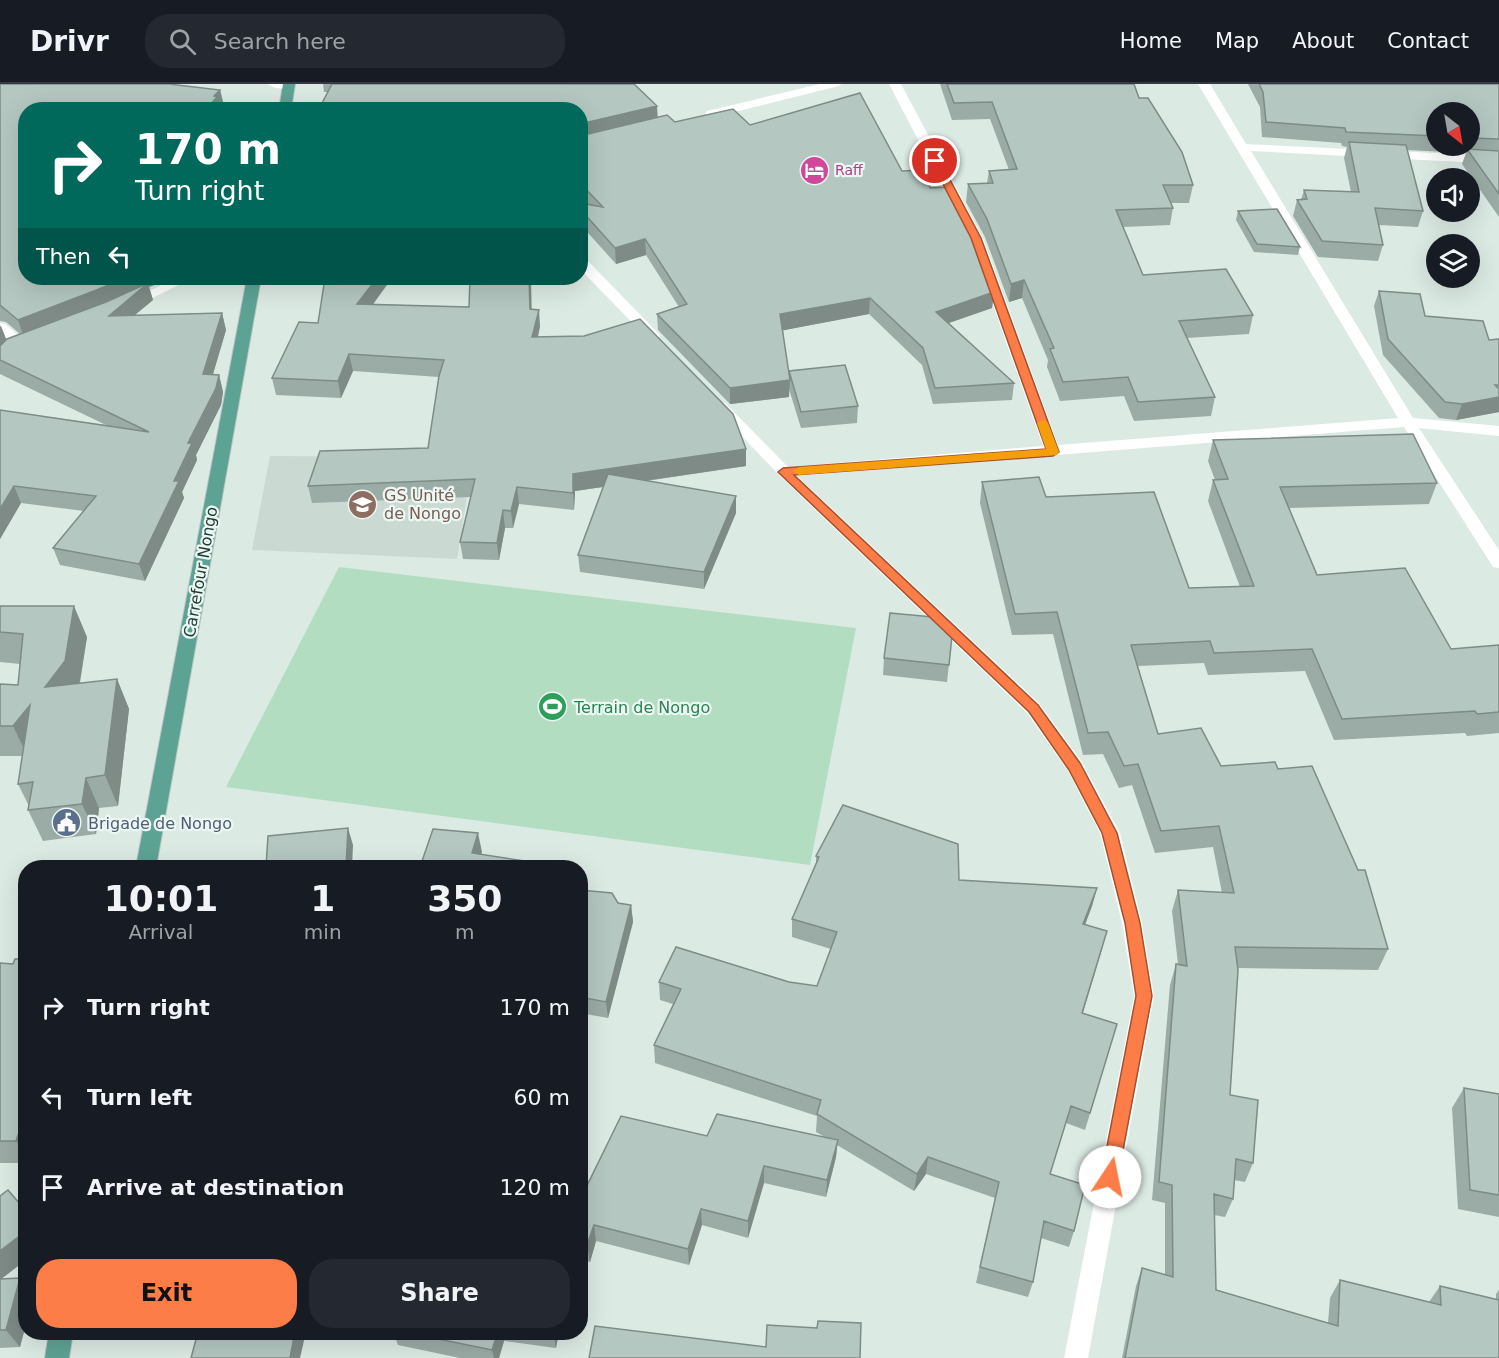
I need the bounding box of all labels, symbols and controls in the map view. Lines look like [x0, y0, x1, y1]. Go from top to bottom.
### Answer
search box [145, 14, 565, 68]
text: Drivr [30, 25, 109, 58]
icon: search [166, 25, 199, 58]
text: Search here [214, 29, 346, 54]
text: Home [1120, 29, 1182, 53]
text: Map [1215, 29, 1259, 53]
text: About [1292, 29, 1354, 53]
text: Contact [1387, 29, 1469, 53]
north arrow [1426, 102, 1480, 156]
map controls [1426, 102, 1480, 288]
text: 170 m [135, 125, 281, 174]
icon: right [36, 126, 114, 204]
pin [909, 135, 960, 186]
icon: arrive [918, 144, 951, 177]
hotel icon: Raff [798, 154, 830, 186]
place label: Raff [835, 162, 863, 178]
button: sound [1426, 168, 1480, 222]
text: Turn right [135, 175, 264, 206]
button: layers [1426, 234, 1480, 288]
icon: left [103, 240, 136, 273]
text: Then [36, 244, 91, 269]
place label: GS Unité de Nongo [384, 486, 461, 523]
school or university icon: GS Unité de Nongo [347, 488, 379, 520]
street label: Carrefour Nongo [180, 505, 221, 639]
sports icon: Terrain de Nongo [537, 691, 569, 723]
place label: Terrain de Nongo [573, 698, 710, 717]
public building icon: Brigade de Nongo [51, 807, 83, 839]
place label: Brigade de Nongo [88, 814, 232, 833]
text: 10:01 [104, 878, 218, 919]
text: 1 [310, 878, 335, 919]
text: 350 [427, 878, 502, 919]
text: Arrival [128, 920, 193, 944]
text: min [304, 920, 342, 944]
text: m [455, 920, 475, 944]
icon: right [36, 991, 69, 1024]
text: Turn right [87, 995, 210, 1020]
text: 170 m [500, 995, 570, 1020]
icon: left [36, 1081, 69, 1114]
text: Turn left [87, 1085, 192, 1110]
text: 60 m [514, 1085, 570, 1110]
position arrow [1078, 1145, 1142, 1209]
icon: arrive [36, 1171, 69, 1204]
text: Arrive at destination [87, 1175, 344, 1200]
text: 120 m [500, 1175, 570, 1200]
button: Exit [36, 1259, 297, 1328]
button: Share [309, 1259, 570, 1328]

